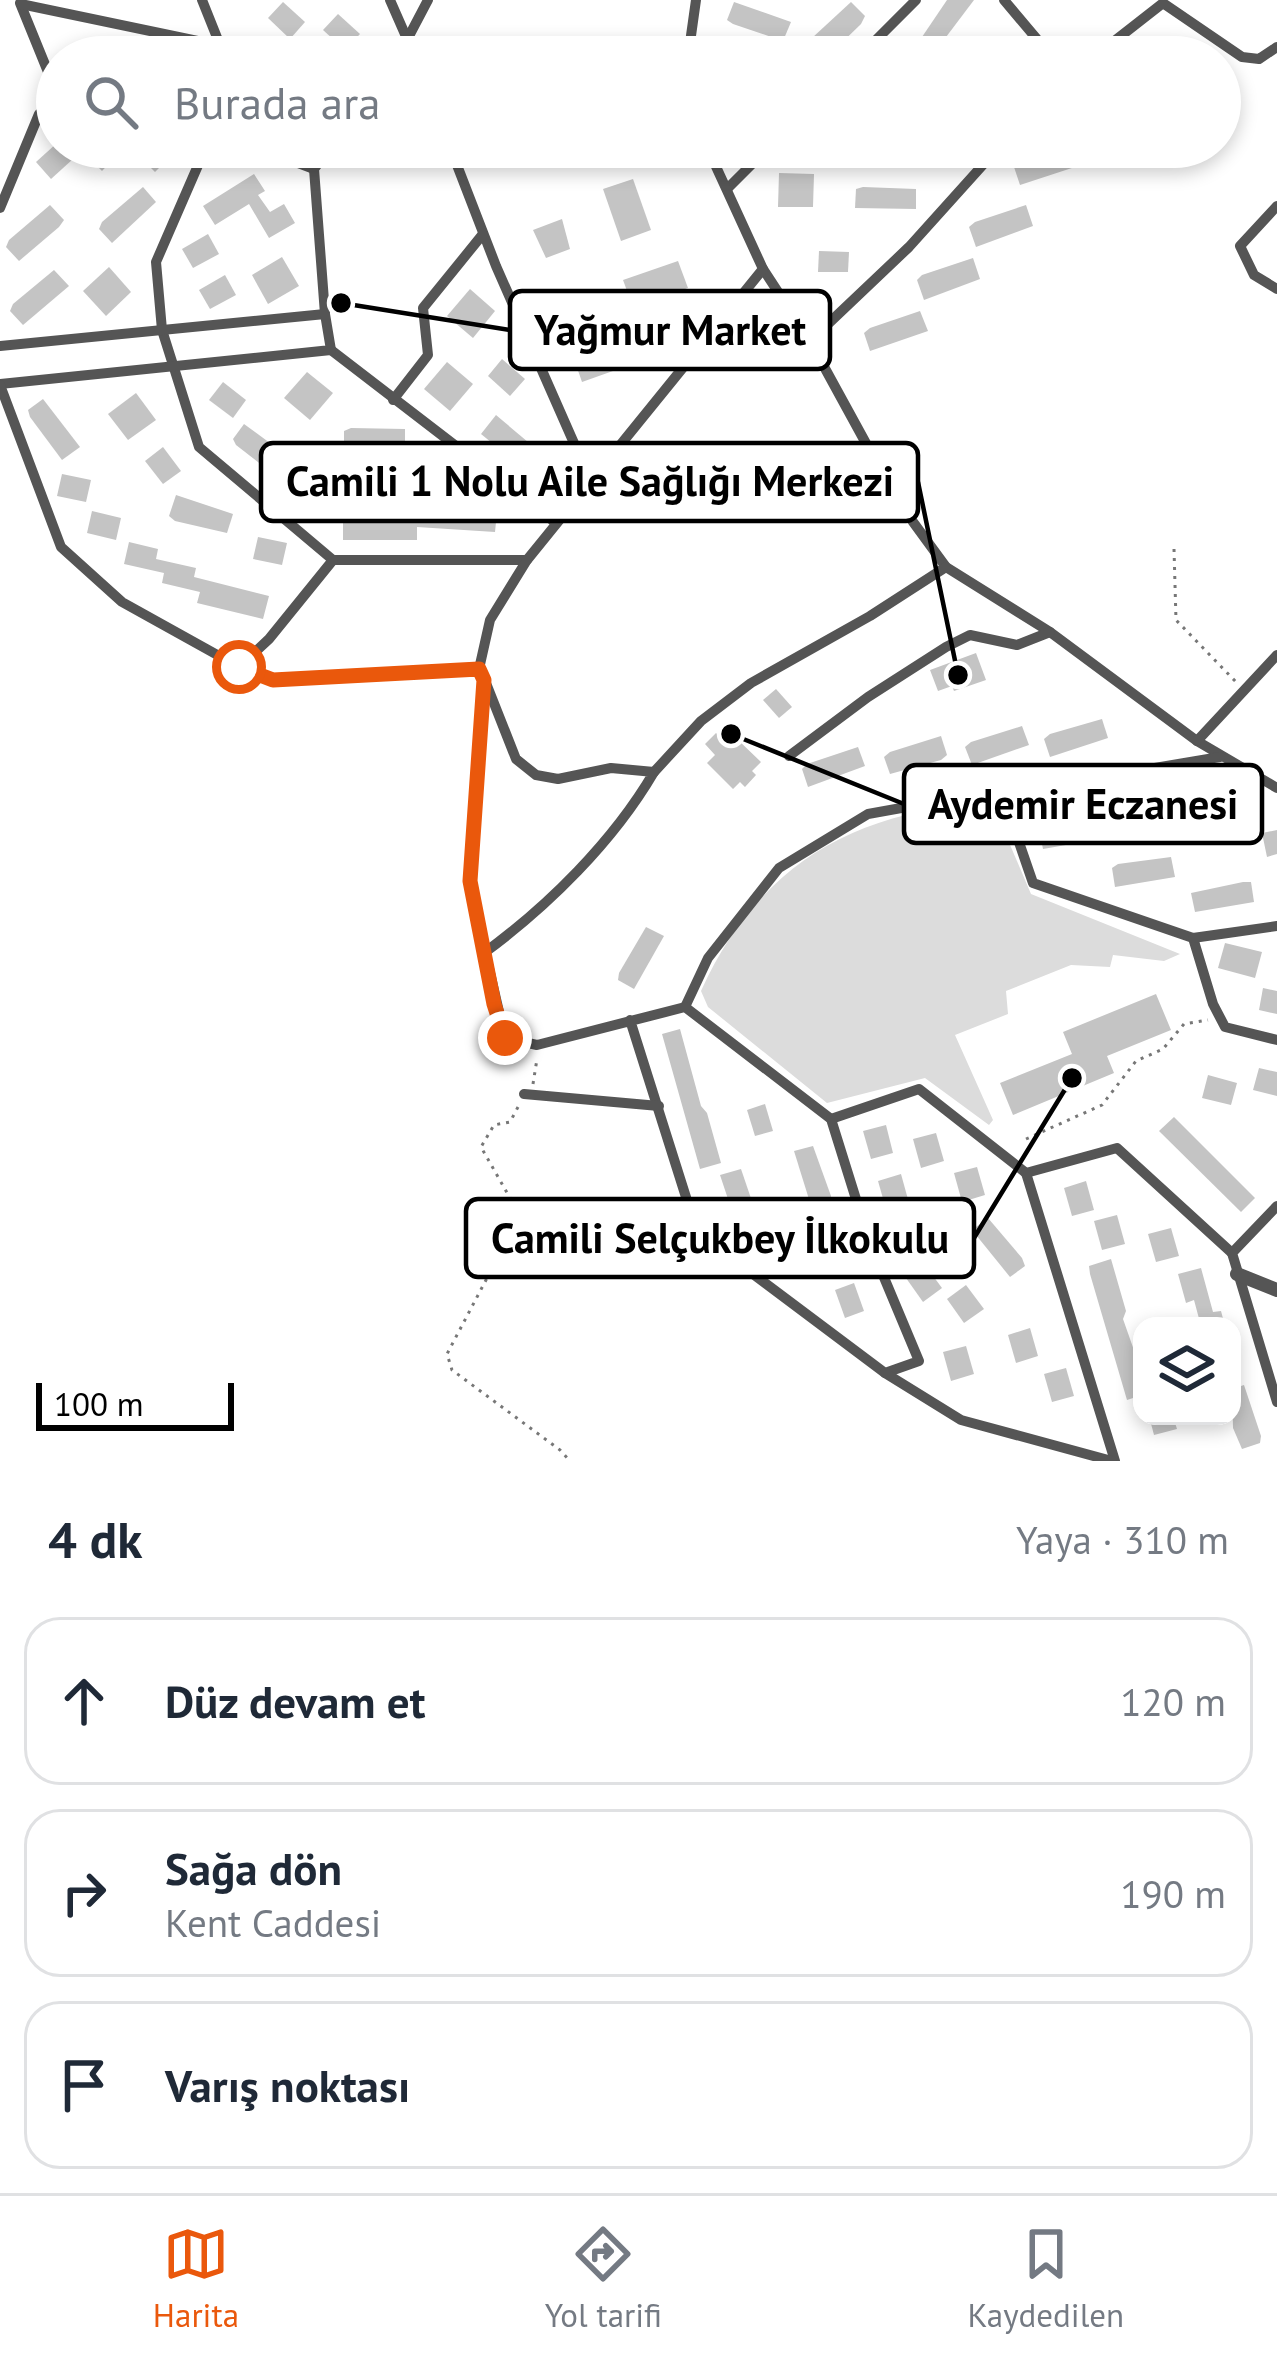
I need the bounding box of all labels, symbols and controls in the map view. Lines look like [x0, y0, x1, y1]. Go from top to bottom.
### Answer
search box [36, 36, 1241, 168]
icon: search [78, 69, 144, 135]
text: Burada ara [174, 73, 381, 131]
callout: Yağmur Market [510, 291, 830, 369]
text: Yağmur Market [533, 302, 806, 357]
callout: Camili 1 Nolu Aile Sağlığı Merkezi [261, 443, 918, 521]
text: Camili 1 Nolu Aile Sağlığı Merkezi [286, 453, 894, 508]
route start [212, 640, 266, 694]
callout: Aydemir Eczanesi [904, 765, 1262, 843]
text: Aydemir Eczanesi [928, 776, 1238, 831]
route end [478, 1011, 532, 1065]
callout: Camili Selçukbey İlkokulu [466, 1199, 974, 1277]
text: Camili Selçukbey İlkokulu [491, 1210, 949, 1265]
map controls [1133, 1317, 1241, 1425]
button: layers [1133, 1317, 1241, 1425]
scale bar [36, 1377, 234, 1430]
text: 100 m [54, 1382, 144, 1425]
text: 4 dk [48, 1506, 142, 1572]
text: Yaya · 310 m [1016, 1514, 1229, 1565]
icon: ahead [51, 1668, 117, 1734]
text: Düz devam et [165, 1672, 425, 1730]
text: 120 m [1120, 1676, 1226, 1727]
text: Sağa dön [165, 1839, 342, 1897]
icon: right [51, 1860, 117, 1926]
text: 190 m [1120, 1868, 1226, 1919]
text: Kent Caddesi [165, 1897, 381, 1948]
icon: arrive [51, 2052, 117, 2118]
text: Varış noktası [165, 2056, 410, 2114]
tab: Harita [153, 2221, 239, 2336]
tab: Yol tarifi [545, 2221, 662, 2336]
tab: Kaydedilen [968, 2221, 1124, 2336]

